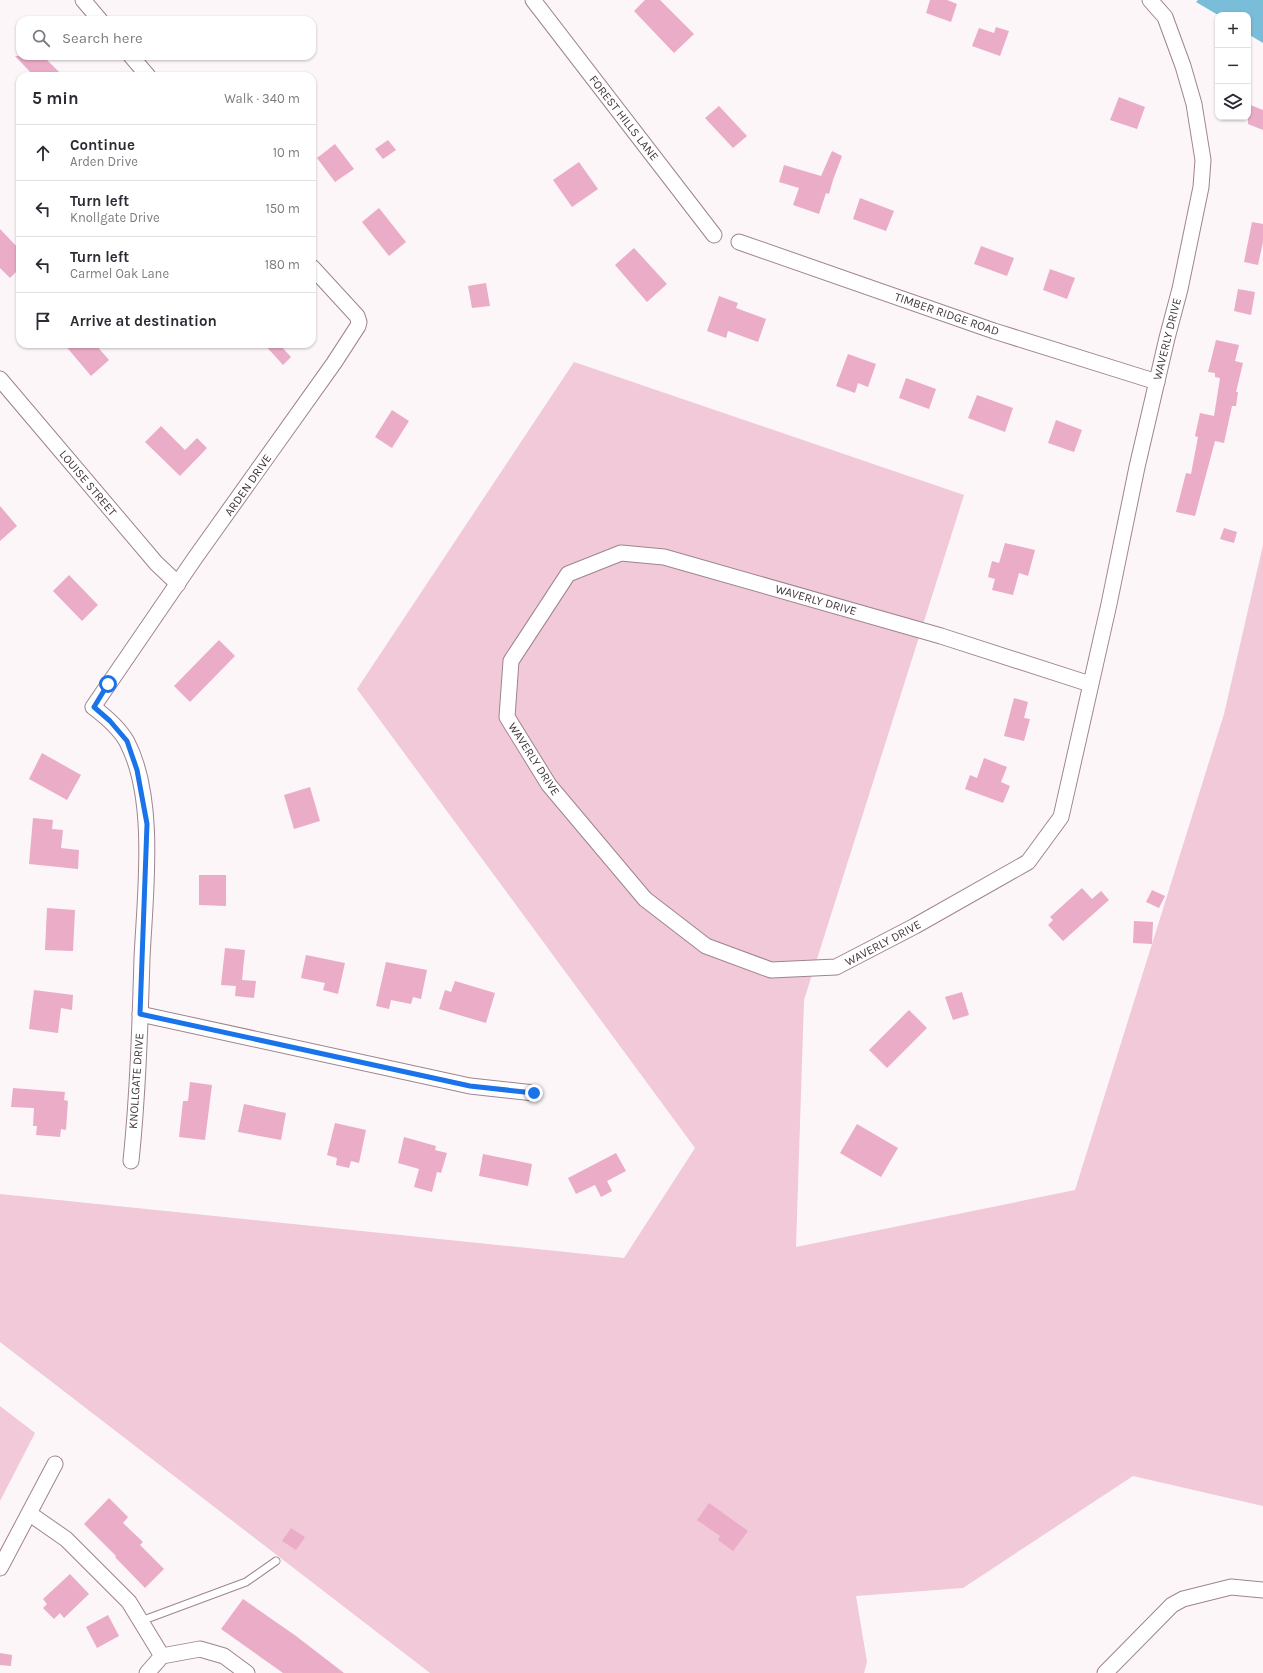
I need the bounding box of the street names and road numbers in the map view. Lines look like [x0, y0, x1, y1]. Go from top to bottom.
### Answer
street label: FOREST HILLS LANE [586, 73, 662, 163]
street label: TIMBER RIDGE ROAD [893, 290, 1001, 339]
street label: WAVERLY DRIVE [1150, 297, 1184, 381]
street label: LOUISE STREET [56, 447, 120, 519]
street label: ARDEN DRIVE [222, 451, 274, 519]
street label: WAVERLY DRIVE [774, 582, 858, 618]
street label: WAVERLY DRIVE [505, 720, 563, 798]
street label: WAVERLY DRIVE [843, 917, 923, 969]
street label: KNOLLGATE DRIVE [126, 1032, 146, 1130]

